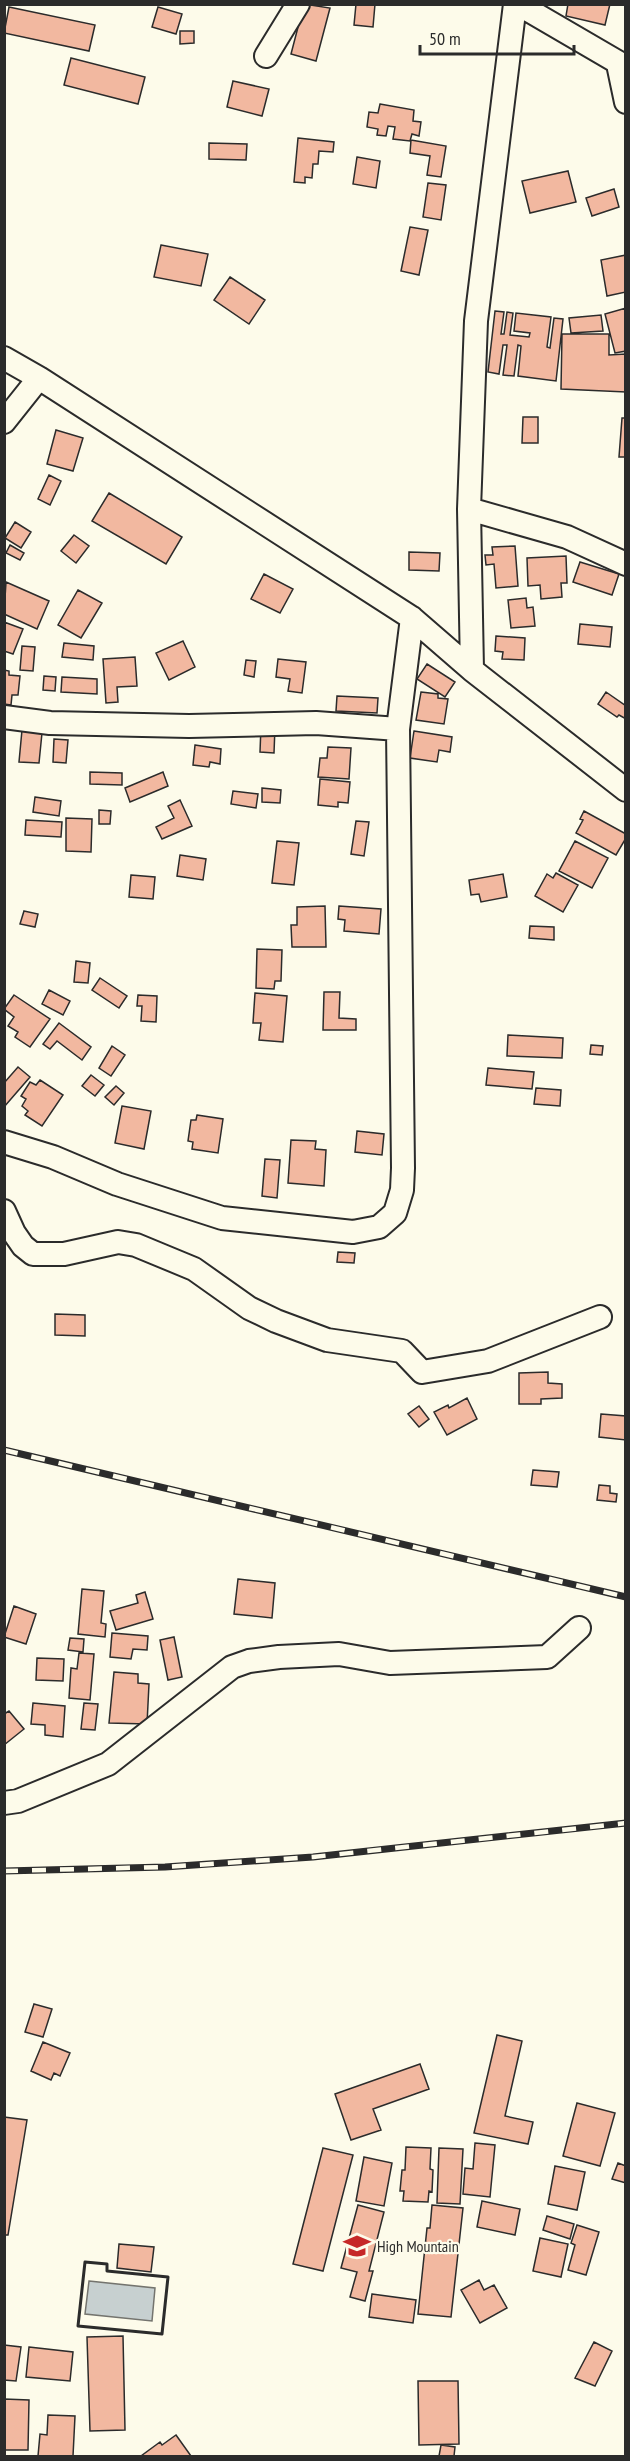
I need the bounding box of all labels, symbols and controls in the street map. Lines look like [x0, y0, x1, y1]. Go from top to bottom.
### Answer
scale bar [420, 18, 574, 56]
text: 50 m [429, 27, 461, 50]
school or university icon: High Mountain [342, 2231, 372, 2261]
place label: High Mountain [377, 2236, 459, 2256]

